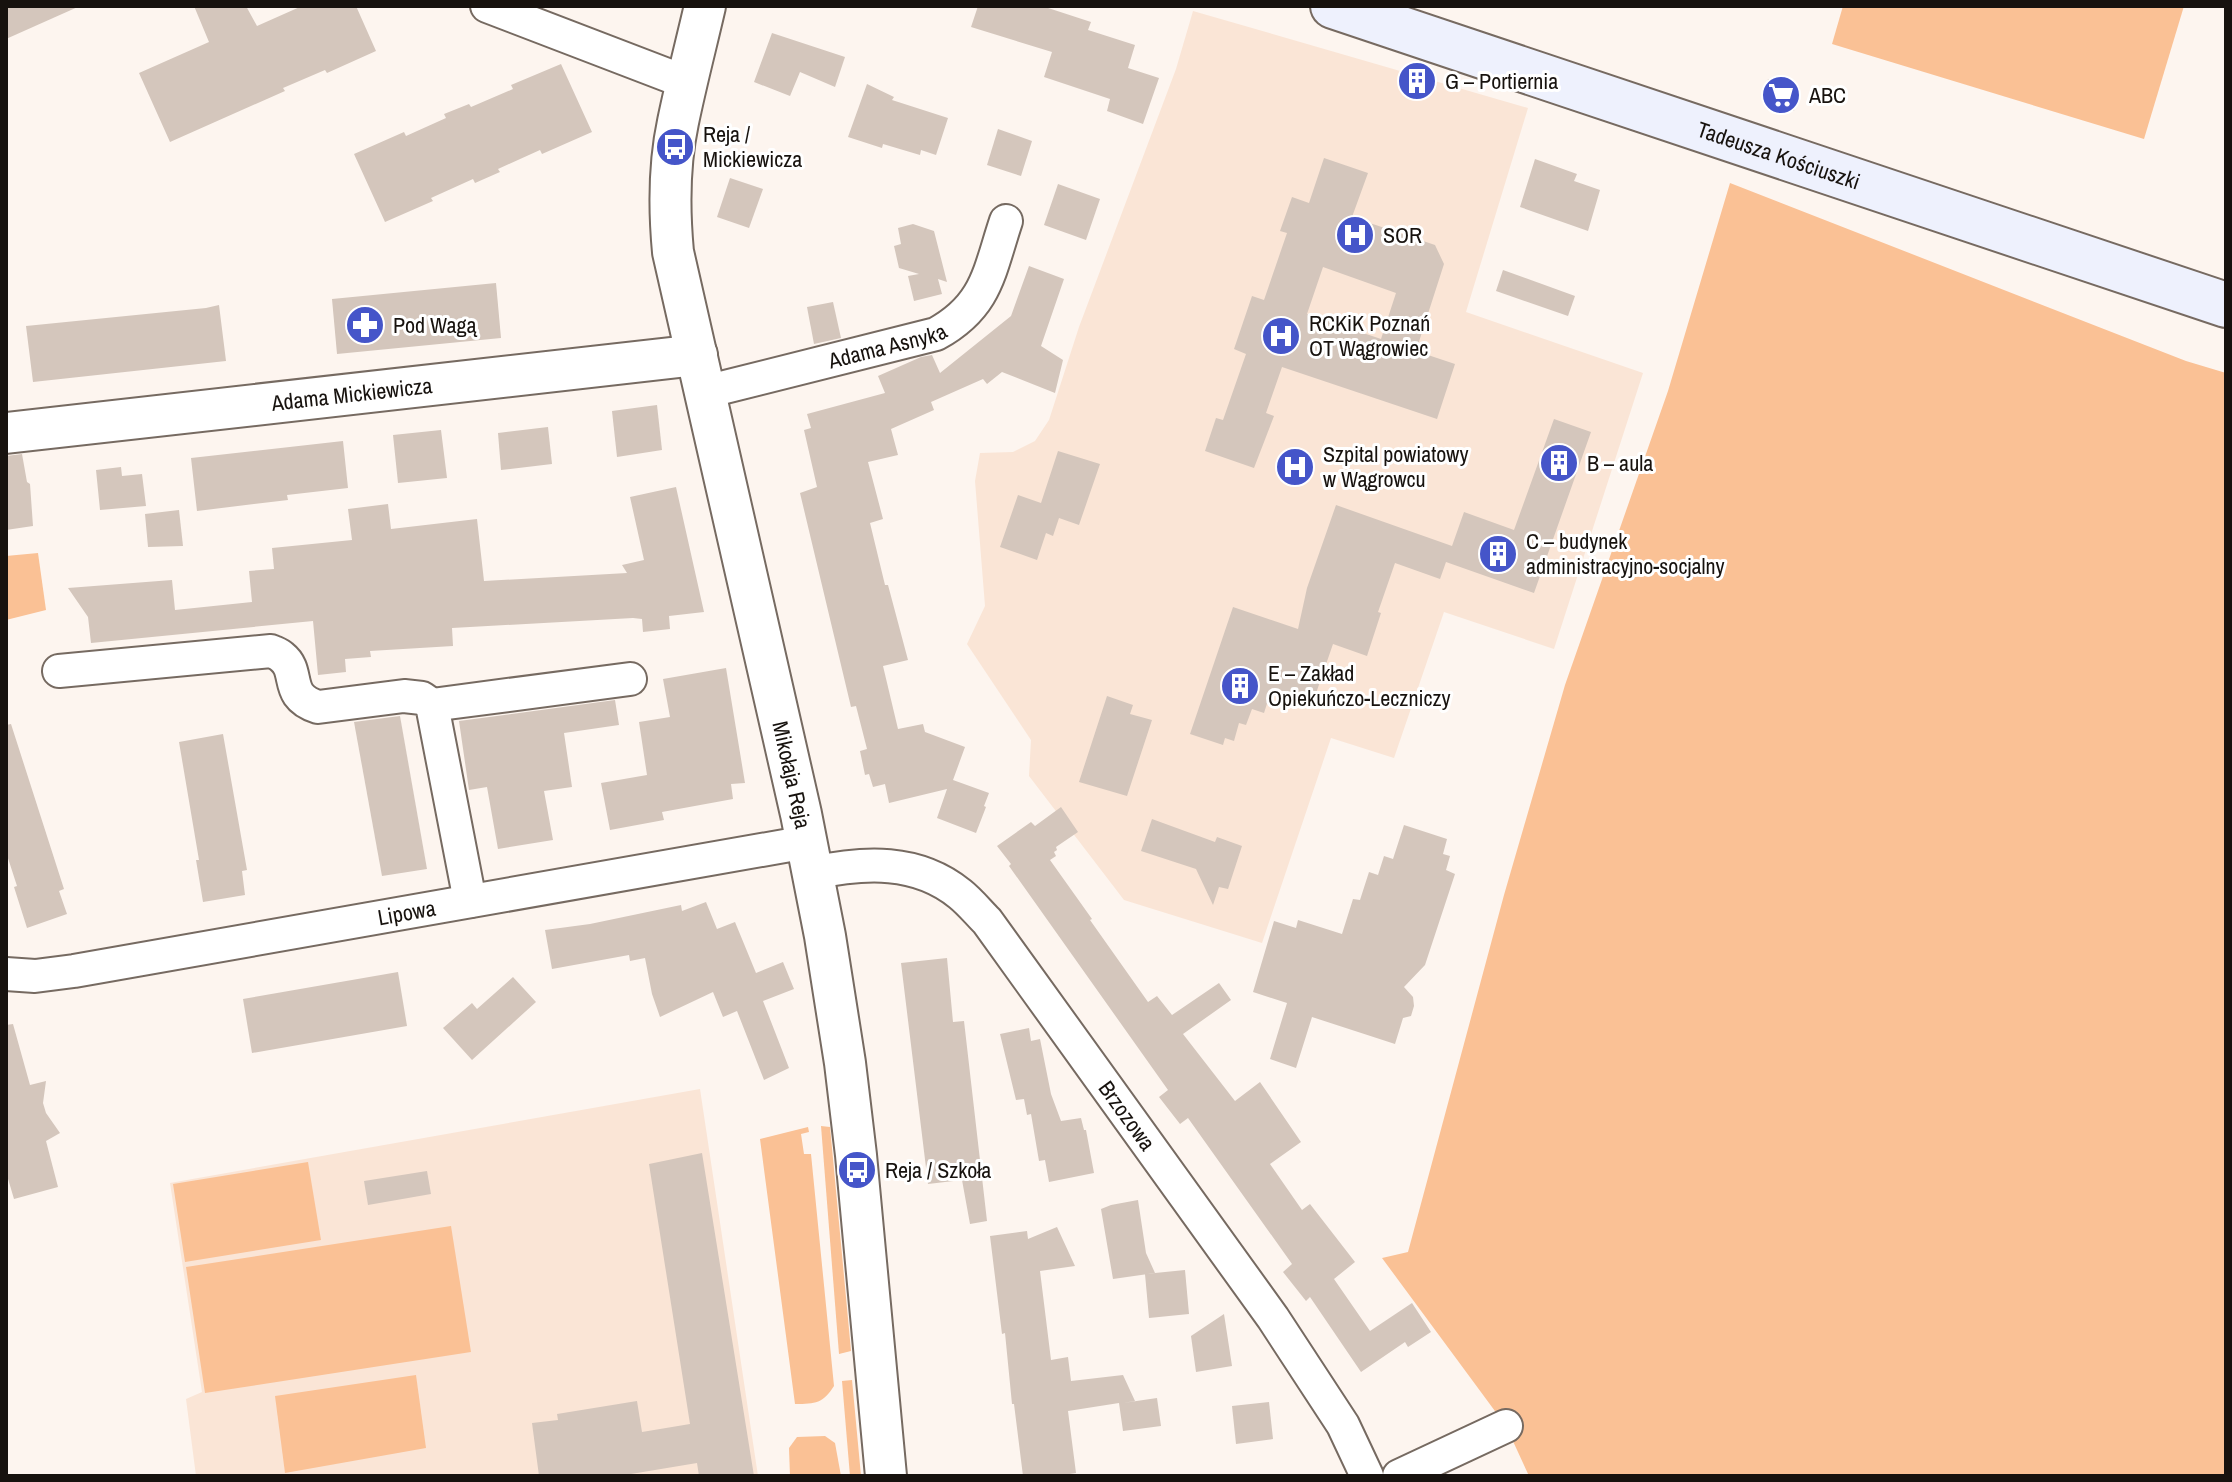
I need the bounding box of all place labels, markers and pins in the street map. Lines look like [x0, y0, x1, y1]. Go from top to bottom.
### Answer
building icon: G – Portiernia [1396, 60, 1438, 102]
place label: G – Portiernia [1445, 66, 1558, 96]
supermarket icon: ABC [1760, 74, 1802, 116]
place label: ABC [1808, 80, 1846, 110]
place label: Reja / Mickiewicza [703, 119, 802, 174]
bus stop icon: Reja / Mickiewicza [654, 126, 696, 168]
hospital icon: SOR [1334, 214, 1376, 256]
place label: SOR [1383, 220, 1422, 250]
pharmacy icon: Pod Wagą [344, 304, 386, 346]
place label: RCKiK Poznań OT Wągrowiec [1309, 308, 1430, 363]
place label: Pod Wagą [393, 310, 478, 340]
hospital icon: RCKiK Poznań OT Wągrowiec [1260, 315, 1302, 357]
place label: Szpital powiatowy w Wągrowcu [1323, 439, 1468, 494]
building icon: B – aula [1538, 442, 1580, 484]
hospital icon: Szpital powiatowy w Wągrowcu [1274, 446, 1316, 488]
place label: B – aula [1587, 448, 1653, 478]
place label: C – budynek administracyjno-socjalny [1526, 526, 1725, 581]
building icon: C – budynek administracyjno-socjalny [1477, 533, 1519, 575]
place label: E – Zakład Opiekuńczo-Leczniczy [1268, 658, 1451, 713]
building icon: E – Zakład Opiekuńczo-Leczniczy [1219, 665, 1261, 707]
bus stop icon: Reja / Szkoła [836, 1149, 878, 1191]
place label: Reja / Szkoła [885, 1155, 991, 1185]

